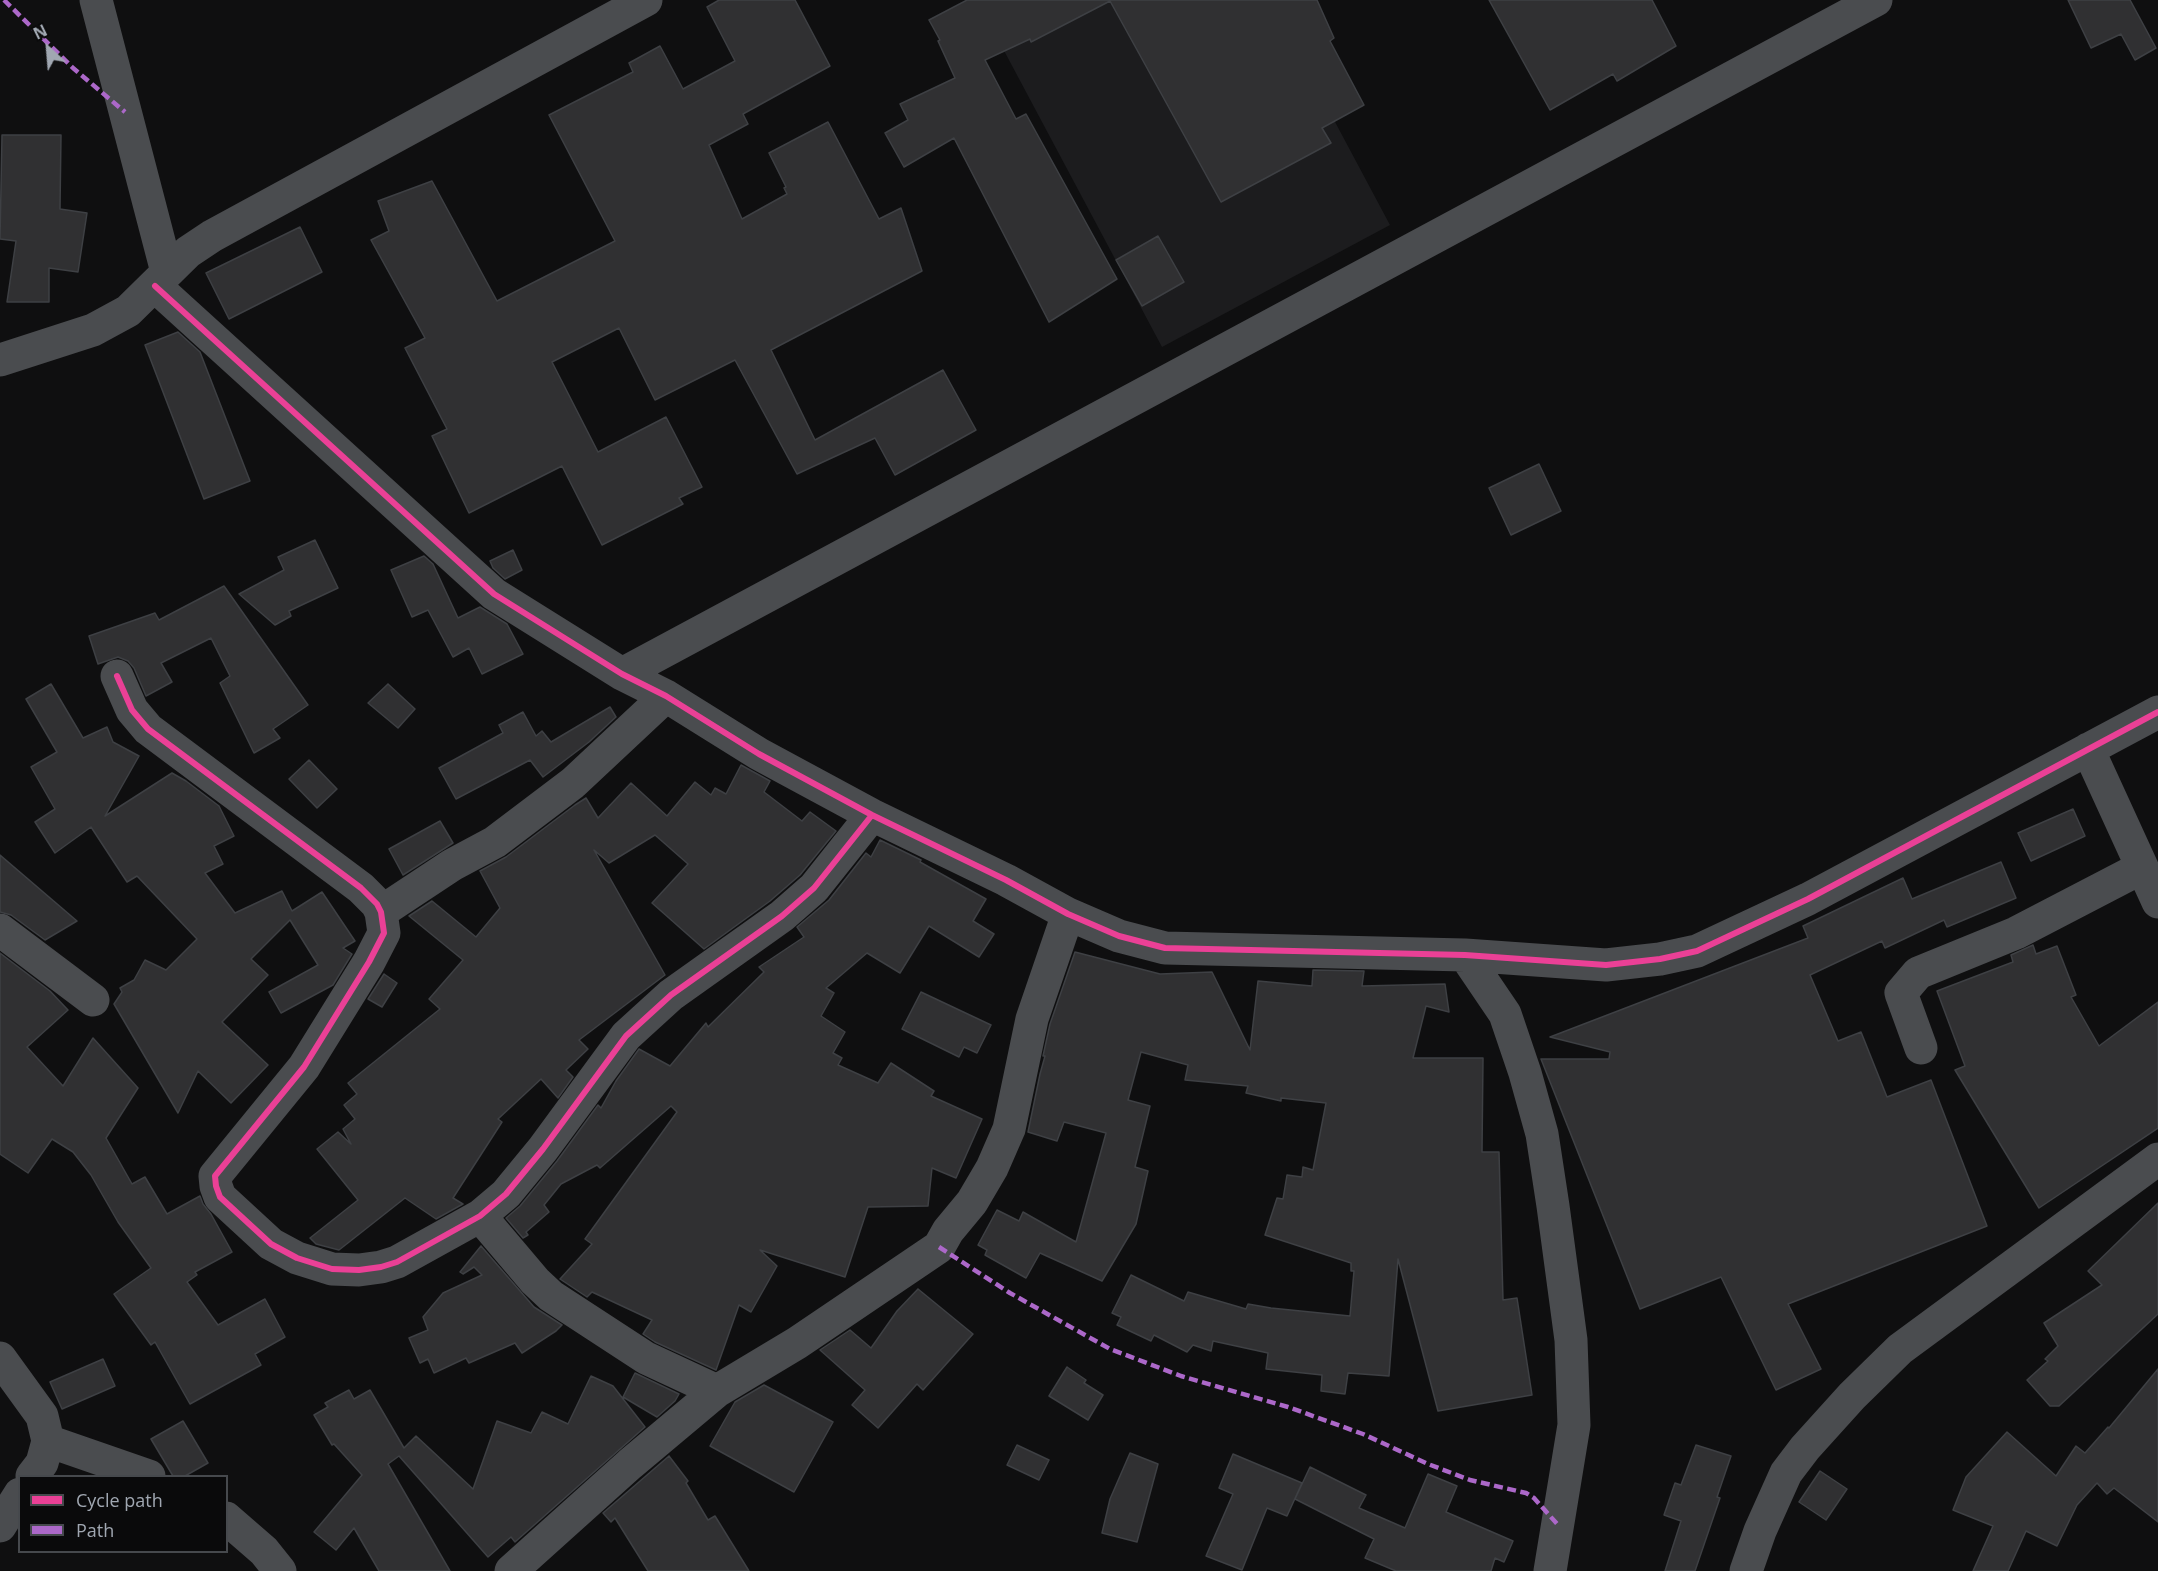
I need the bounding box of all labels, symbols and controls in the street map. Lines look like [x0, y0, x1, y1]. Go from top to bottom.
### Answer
north arrow [18, 18, 78, 78]
text: N [29, 19, 51, 45]
legend [18, 1475, 228, 1553]
text: Cycle path [76, 1488, 163, 1512]
text: Path [76, 1518, 114, 1542]

